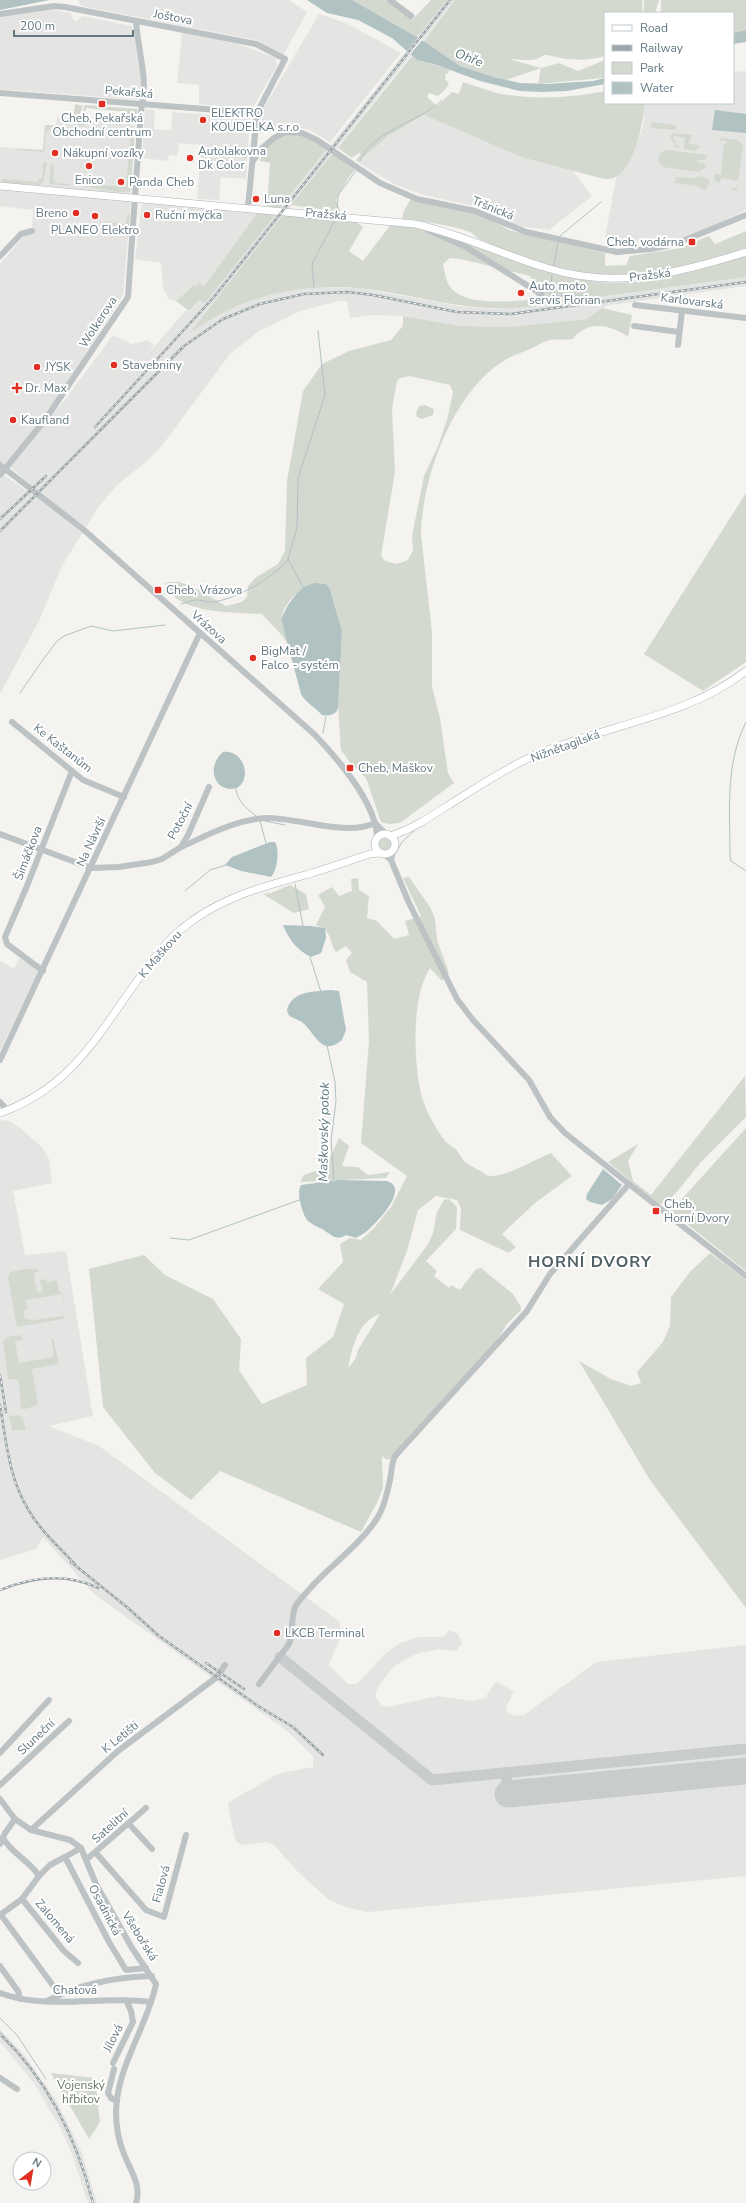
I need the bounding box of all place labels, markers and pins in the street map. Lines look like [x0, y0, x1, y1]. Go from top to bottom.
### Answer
marker: Cheb, Pekařská Obchodní centrum [97, 99, 107, 109]
place label: ELEKTRO KOUDELKA s.r.o [211, 105, 299, 135]
place label: Cheb, Pekařská Obchodní centrum [52, 110, 152, 140]
marker: ELEKTRO KOUDELKA s.r.o [198, 115, 208, 125]
place label: Autolakovna Dk Color [198, 143, 266, 173]
place label: Nákupní vozíky [63, 145, 145, 161]
marker: Nákupní vozíky [50, 148, 60, 158]
marker: Autolakovna Dk Color [185, 153, 195, 163]
marker: Enico [84, 161, 94, 171]
place label: Enico [75, 172, 104, 188]
place label: Panda Cheb [129, 174, 194, 190]
marker: Panda Cheb [116, 177, 126, 187]
place label: Luna [264, 191, 290, 207]
marker: Luna [251, 194, 261, 204]
place label: Breno [36, 205, 68, 221]
place label: Ruční myčka [155, 207, 222, 223]
marker: Breno [71, 208, 81, 218]
marker: Ruční myčka [142, 210, 152, 220]
marker: PLANEO Elektro [90, 211, 100, 221]
place label: PLANEO Elektro [51, 222, 140, 238]
place label: Cheb, vodárna [607, 234, 684, 250]
marker: Cheb, vodárna [687, 237, 697, 247]
place label: Auto moto servis Florian [529, 278, 601, 308]
marker: Auto moto servis Florian [516, 288, 526, 298]
place label: Stavebniny [122, 357, 183, 373]
place label: JYSK [44, 359, 71, 375]
marker: Stavebniny [109, 360, 119, 370]
marker: JYSK [32, 362, 42, 372]
place label: Dr. Max [25, 380, 67, 396]
marker: Dr. Max [12, 383, 22, 393]
place label: Kaufland [21, 412, 69, 428]
marker: Kaufland [8, 415, 18, 425]
place label: Cheb, Vrázova [166, 582, 242, 598]
marker: Cheb, Vrázova [153, 585, 163, 595]
place label: BigMat / Falco - systém [261, 643, 339, 673]
marker: BigMat / Falco - systém [248, 653, 258, 663]
place label: Cheb, Maškov [358, 760, 434, 776]
marker: Cheb, Maškov [345, 763, 355, 773]
place label: Cheb, Horní Dvory [664, 1196, 730, 1226]
marker: Cheb, Horní Dvory [651, 1206, 661, 1216]
place label: LKCB Terminal [285, 1625, 365, 1641]
marker: LKCB Terminal [272, 1628, 282, 1638]

